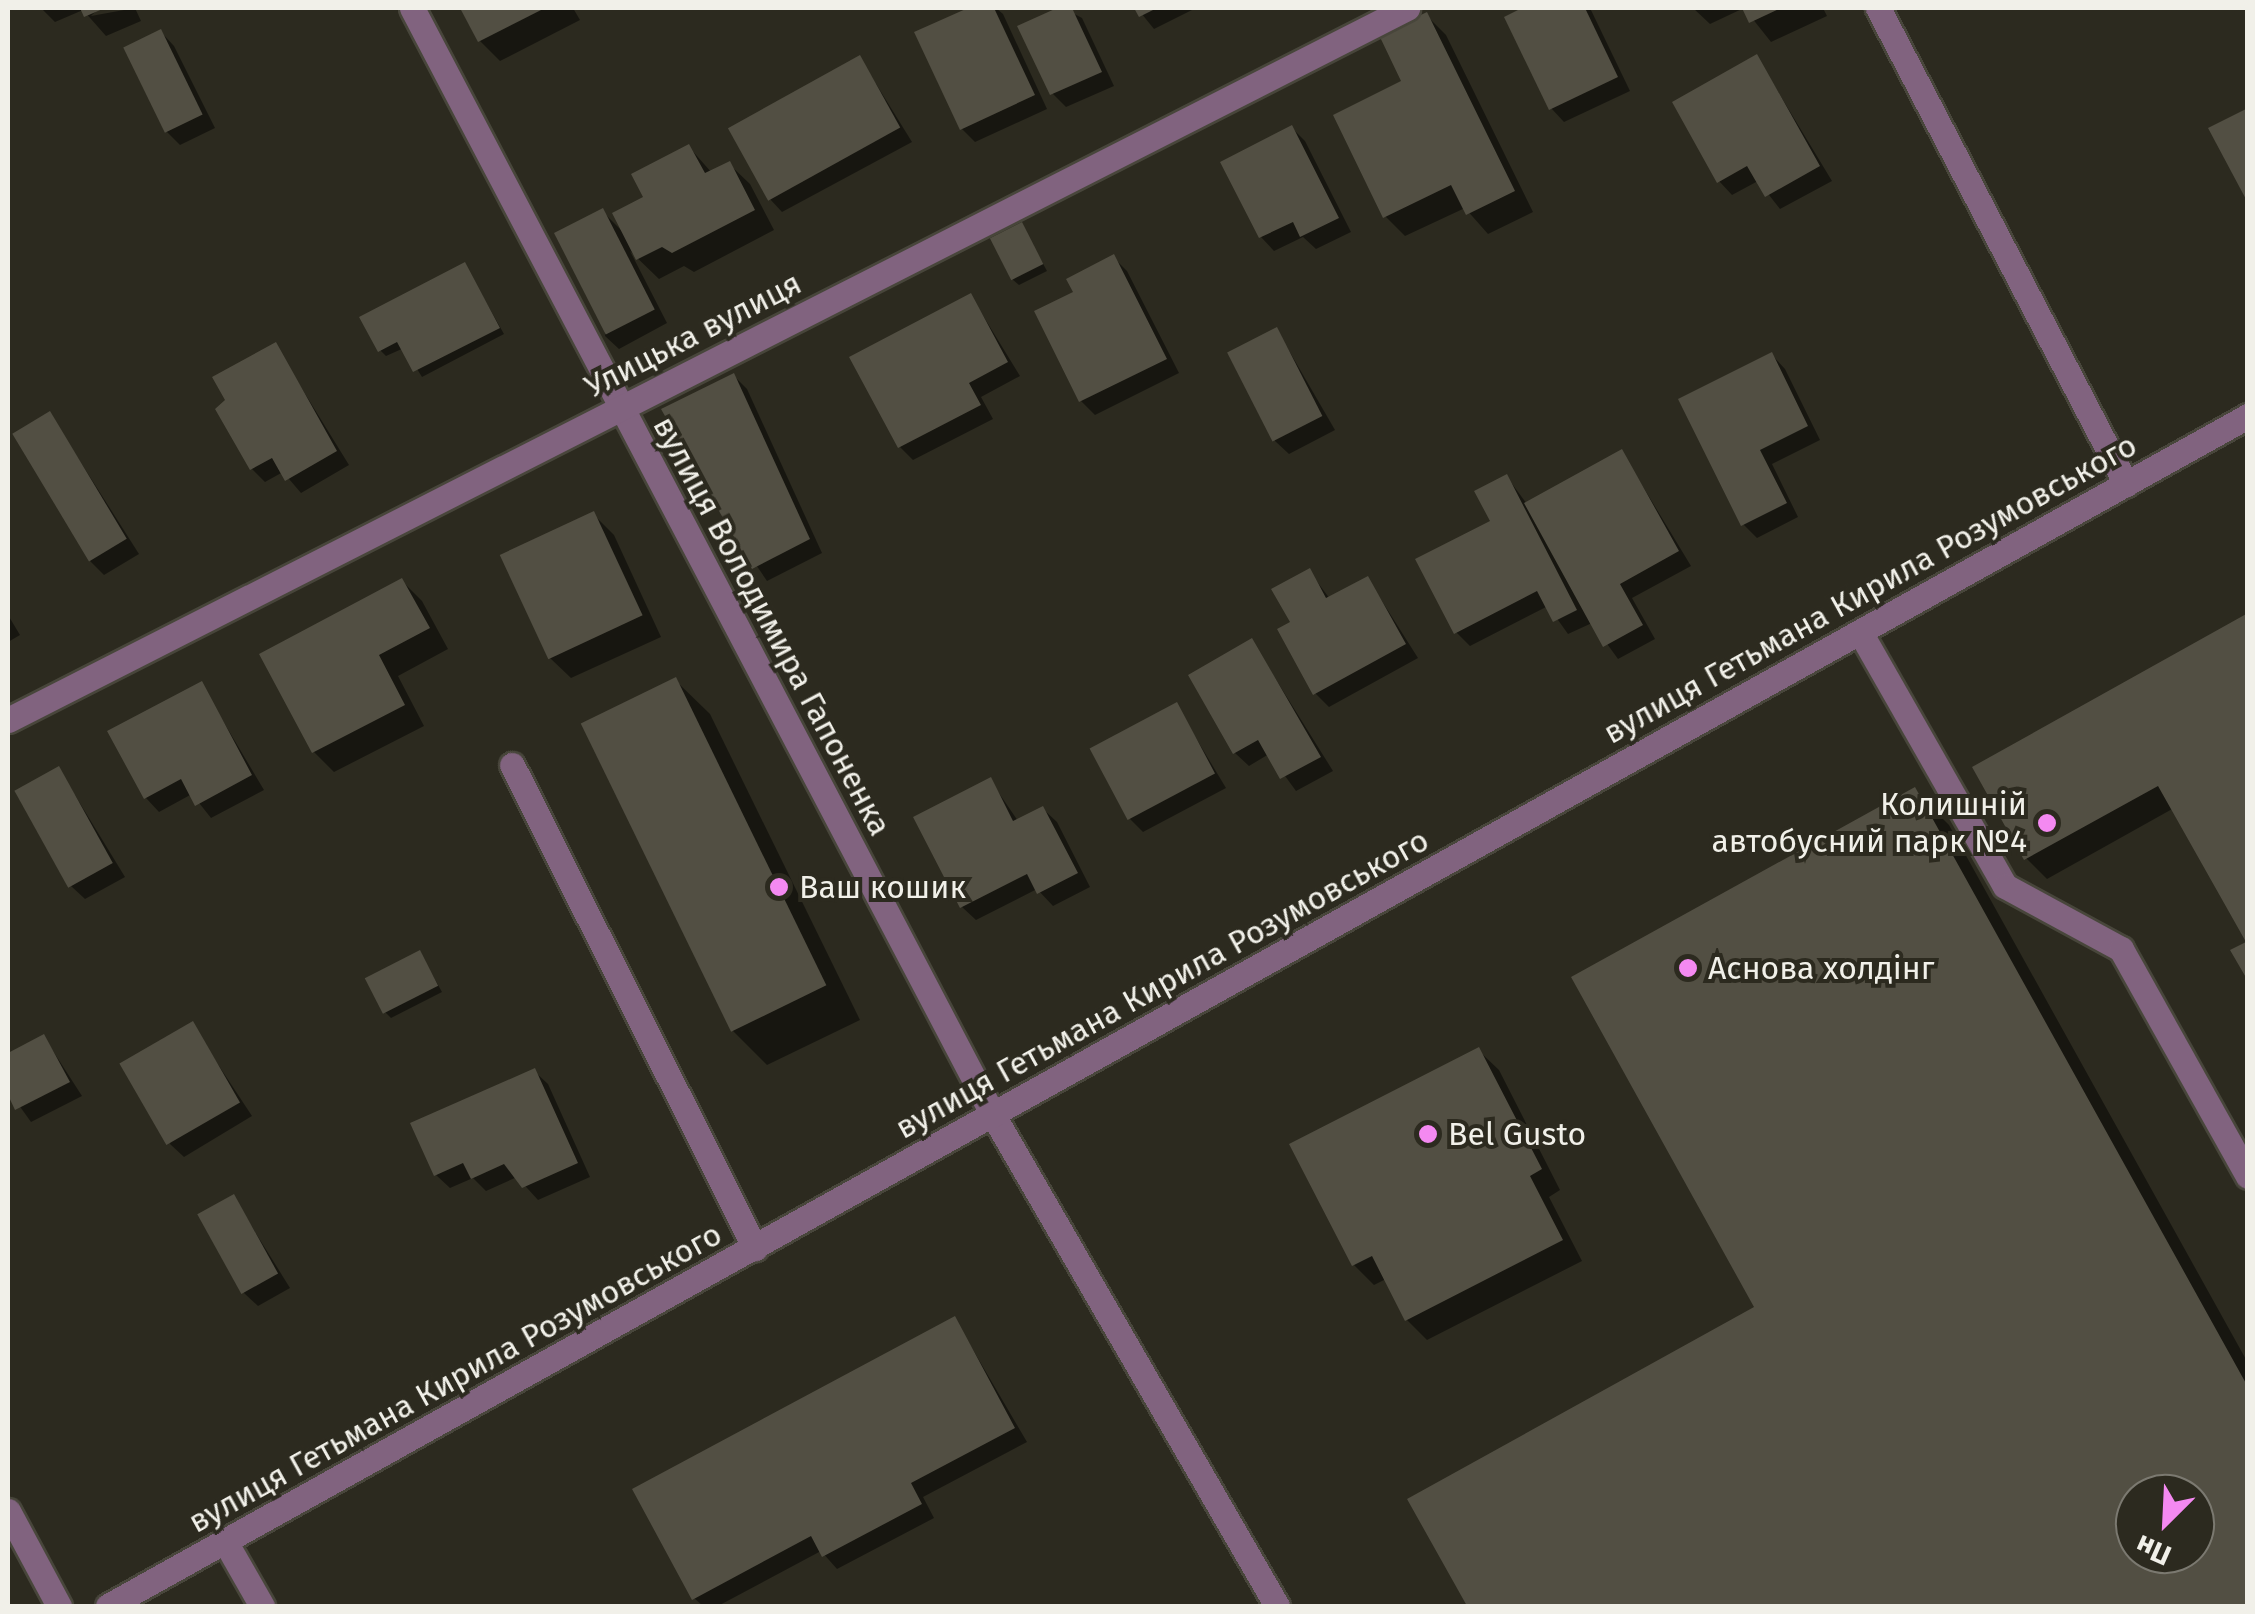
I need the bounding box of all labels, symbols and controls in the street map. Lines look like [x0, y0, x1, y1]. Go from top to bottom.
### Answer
street label: Улицька вулиця [578, 264, 808, 406]
street label: вулиця Володимира Гапоненка [645, 410, 899, 842]
street label: вулиця Гетьмана Кирила Розумовського [1597, 426, 2143, 752]
place label: Колишній автобусний парк №4 [1711, 786, 2027, 861]
marker: Колишній автобусний парк №4 [2036, 812, 2058, 834]
street label: вулиця Гетьмана Кирила Розумовського [889, 821, 1435, 1147]
place label: Ваш кошик [799, 868, 966, 906]
marker: Ваш кошик [768, 876, 790, 898]
place label: Аснова холдінг [1708, 949, 1935, 987]
marker: Аснова холдінг [1677, 957, 1699, 979]
place label: Bel Gusto [1448, 1115, 1586, 1153]
marker: Bel Gusto [1417, 1123, 1439, 1145]
street label: вулиця Гетьмана Кирила Розумовського [182, 1215, 728, 1541]
north arrow [2115, 1474, 2215, 1574]
text: Пн [2131, 1528, 2176, 1572]

